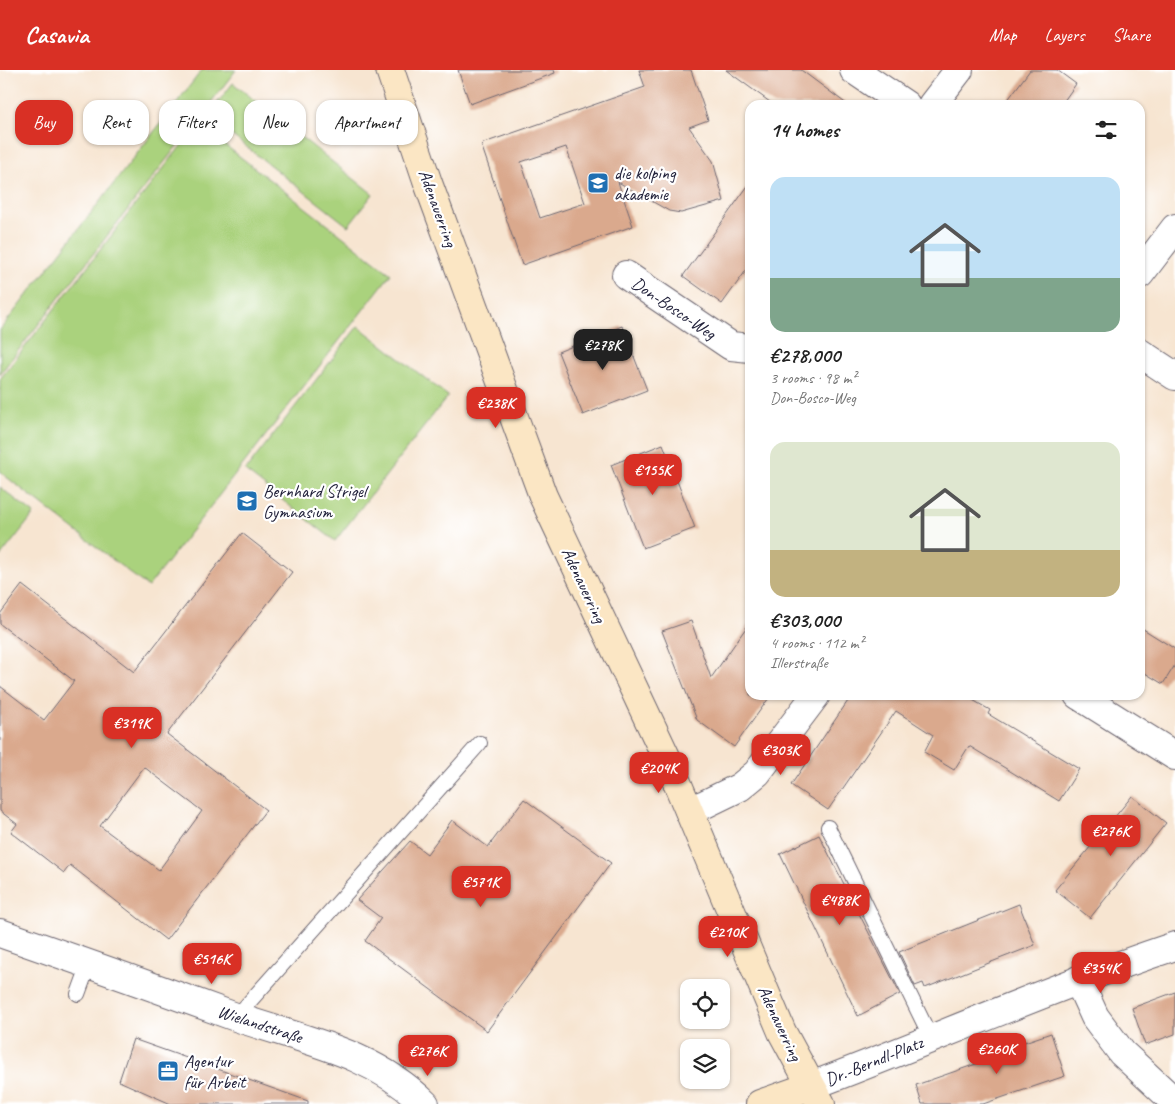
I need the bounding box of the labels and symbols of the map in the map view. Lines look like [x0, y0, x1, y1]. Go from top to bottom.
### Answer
place label: die kolping akademie [614, 162, 677, 205]
street label: Adenauerring [414, 166, 463, 251]
school or university icon: die kolping akademie [586, 171, 610, 195]
street label: Don-Bosco-Weg [628, 272, 722, 345]
pin: €278K [568, 328, 638, 371]
pin: €238K [461, 386, 531, 429]
pin: €155K [618, 454, 688, 496]
place label: Bernhard Strigel Gymnasium [263, 480, 369, 523]
school or university icon: Bernhard Strigel Gymnasium [235, 489, 259, 513]
street label: Adenauerring [557, 544, 612, 628]
pin: €319K [97, 706, 167, 749]
pin: €303K [746, 734, 816, 776]
pin: €204K [624, 752, 694, 794]
pin: €276K [1076, 814, 1146, 857]
pin: €571K [446, 866, 516, 908]
pin: €488K [805, 884, 875, 926]
pin: €210K [693, 916, 763, 958]
pin: €516K [177, 942, 247, 985]
pin: €354K [1066, 952, 1136, 994]
street label: Adenauerring [753, 982, 808, 1066]
street label: Wielandstraße [215, 1000, 306, 1048]
street label: Dr.-Berndl-Platz [822, 1031, 927, 1091]
pin: €260K [962, 1032, 1032, 1075]
pin: €276K [393, 1034, 463, 1077]
place label: Agentur für Arbeit [184, 1050, 247, 1093]
office icon: Agentur für Arbeit [156, 1059, 180, 1083]

